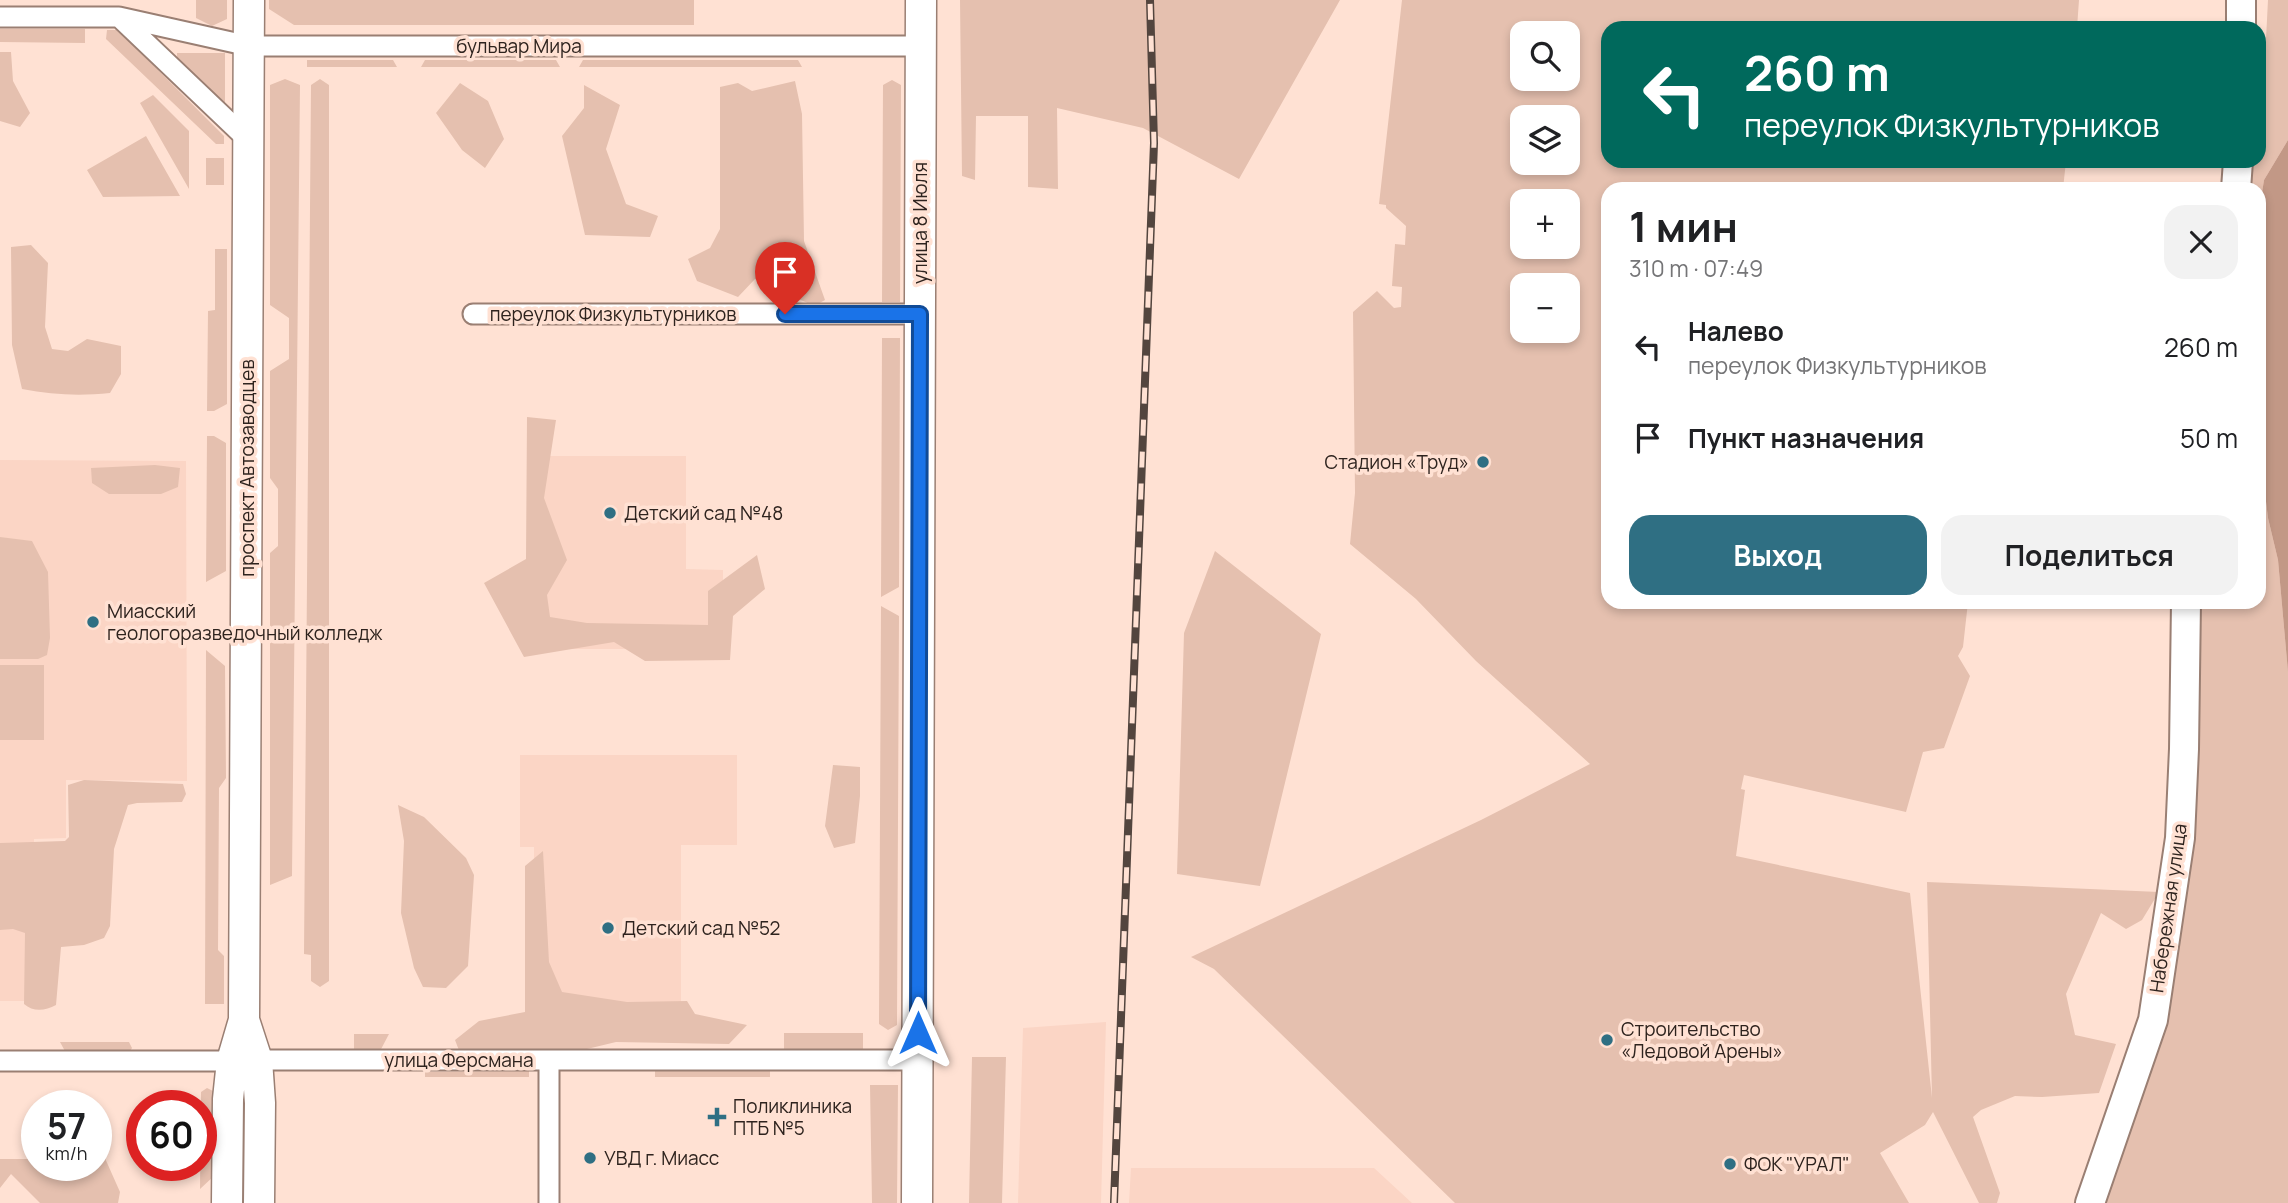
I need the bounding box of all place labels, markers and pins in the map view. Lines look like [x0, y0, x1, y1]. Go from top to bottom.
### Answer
pin [755, 242, 815, 314]
place label: Стадион «Труд» [1325, 449, 1469, 475]
marker: Стадион «Труд» [1475, 454, 1491, 470]
place label: Детский сад №48 [624, 500, 783, 526]
marker: Детский сад №48 [602, 505, 618, 521]
place label: Миасский геологоразведочный колледж [107, 598, 383, 646]
marker: Миасский геологоразведочный колледж [85, 614, 101, 630]
place label: Детский сад №52 [622, 915, 780, 941]
marker: Детский сад №52 [600, 920, 616, 936]
place label: Строительство «Ледовой Арены» [1621, 1016, 1783, 1064]
marker: Строительство «Ледовой Арены» [1599, 1032, 1615, 1048]
place label: Поликлиника ПТБ №5 [733, 1093, 852, 1141]
marker: Поликлиника ПТБ №5 [707, 1107, 727, 1127]
place label: УВД г. Миасс [604, 1145, 719, 1171]
marker: УВД г. Миасс [582, 1150, 598, 1166]
place label: ФОК "УРАЛ" [1744, 1151, 1850, 1177]
marker: ФОК "УРАЛ" [1722, 1156, 1738, 1172]

